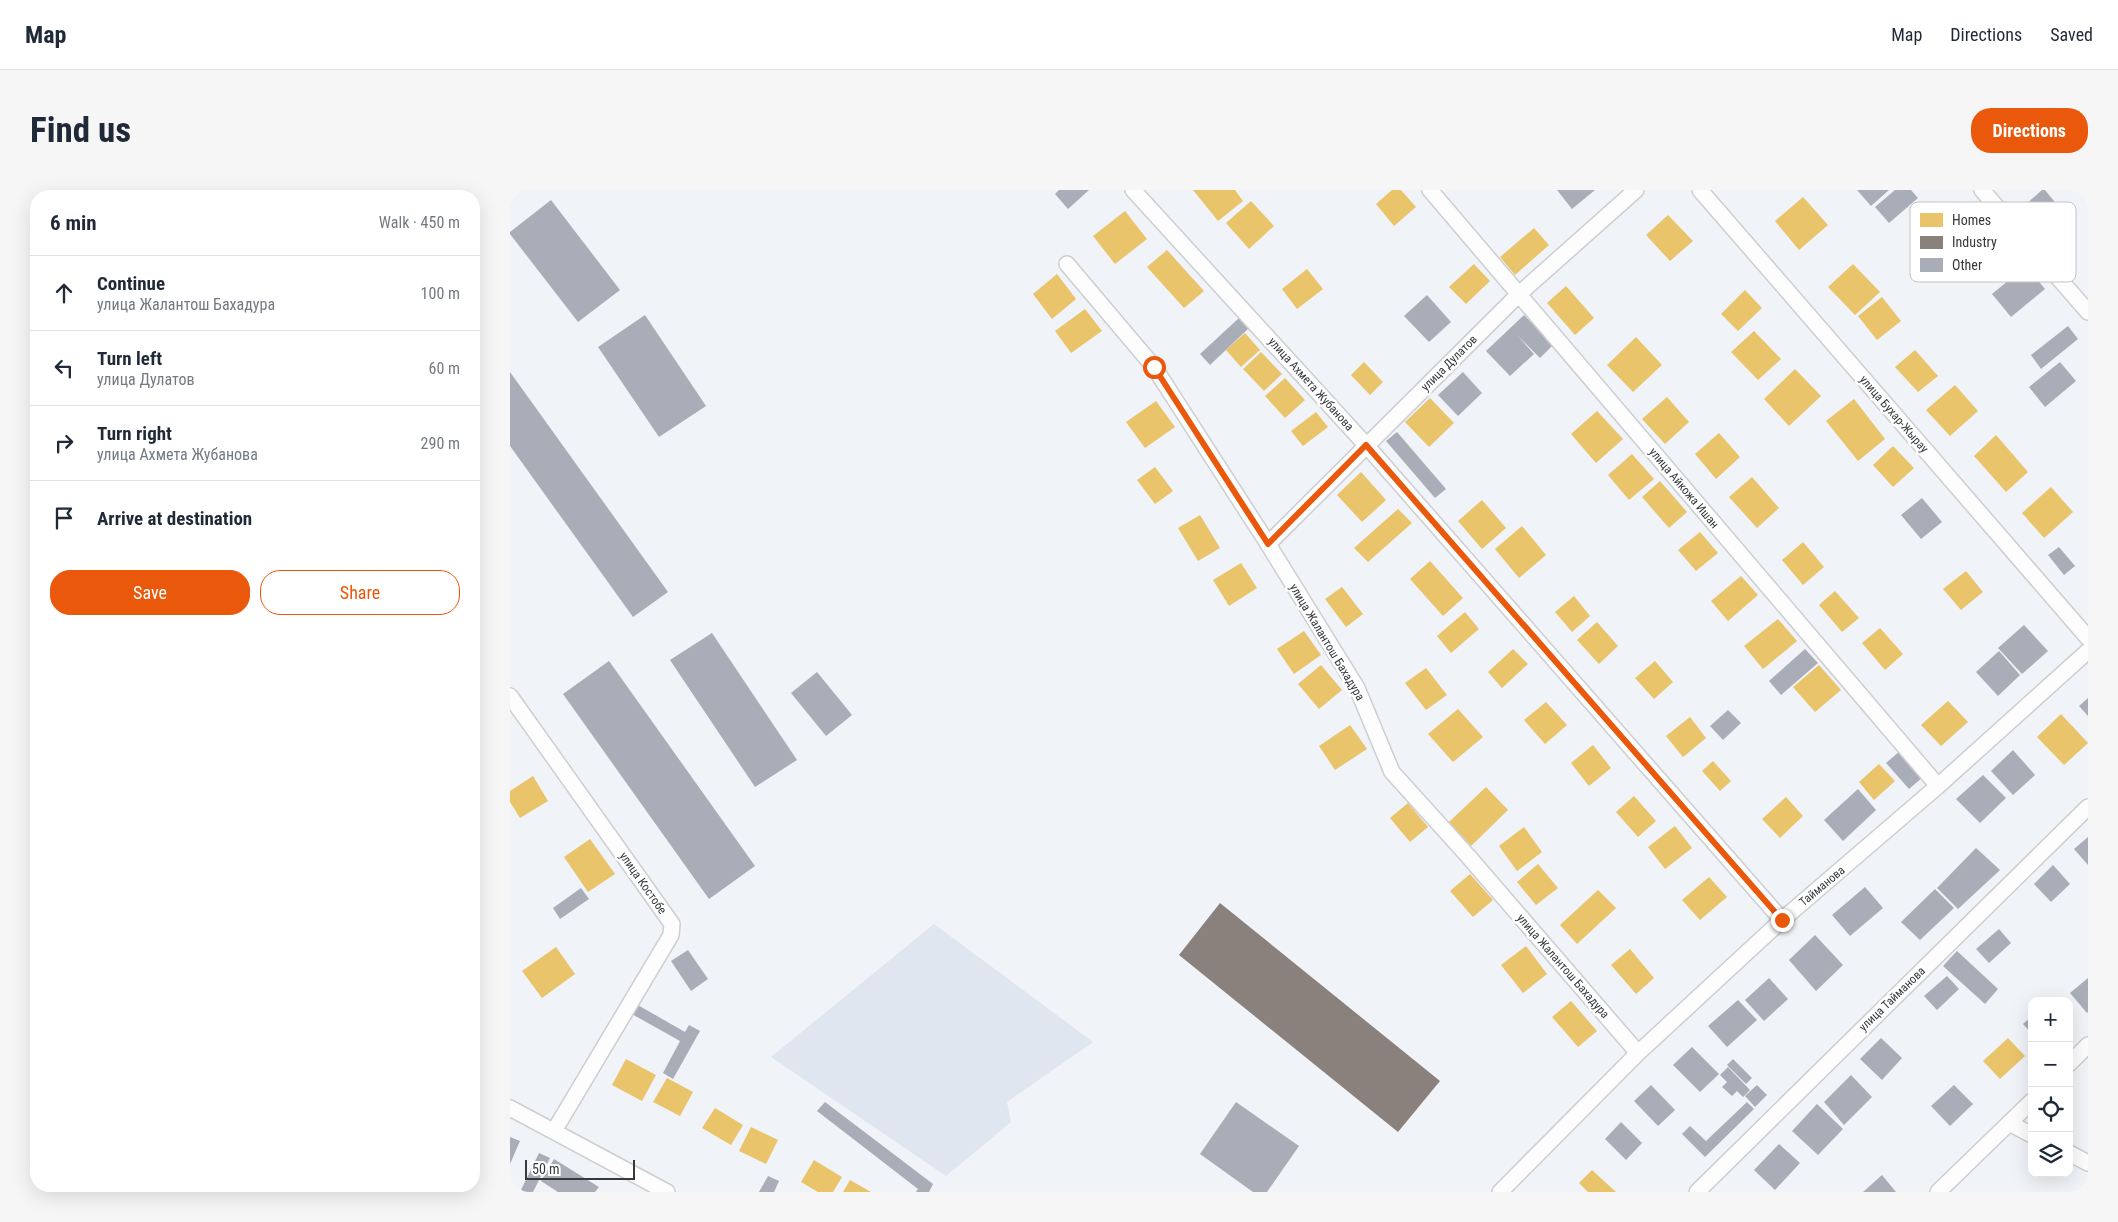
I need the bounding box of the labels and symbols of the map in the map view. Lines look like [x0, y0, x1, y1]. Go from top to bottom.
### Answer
legend [1910, 202, 2076, 282]
text: Homes [1952, 212, 1991, 228]
text: Industry [1952, 234, 1997, 250]
text: Other [1952, 257, 1982, 273]
street label: улица Дулатов [1418, 332, 1480, 394]
street label: улица Ахмета Жубанова [1265, 335, 1357, 434]
route start [1143, 356, 1166, 379]
street label: улица Бухар-Жырау [1857, 373, 1931, 455]
street label: улица Айкожа Ишан [1646, 445, 1722, 531]
street label: улица Жалантош Бахадура [1287, 581, 1368, 703]
street label: улица Костобе [617, 849, 670, 917]
street label: Тайманова [1796, 863, 1848, 909]
route end [1771, 909, 1794, 932]
street label: улица Жалантош Бахадура [1514, 911, 1612, 1021]
street label: улица Тайманова [1856, 964, 1928, 1034]
scale bar [525, 1157, 635, 1180]

